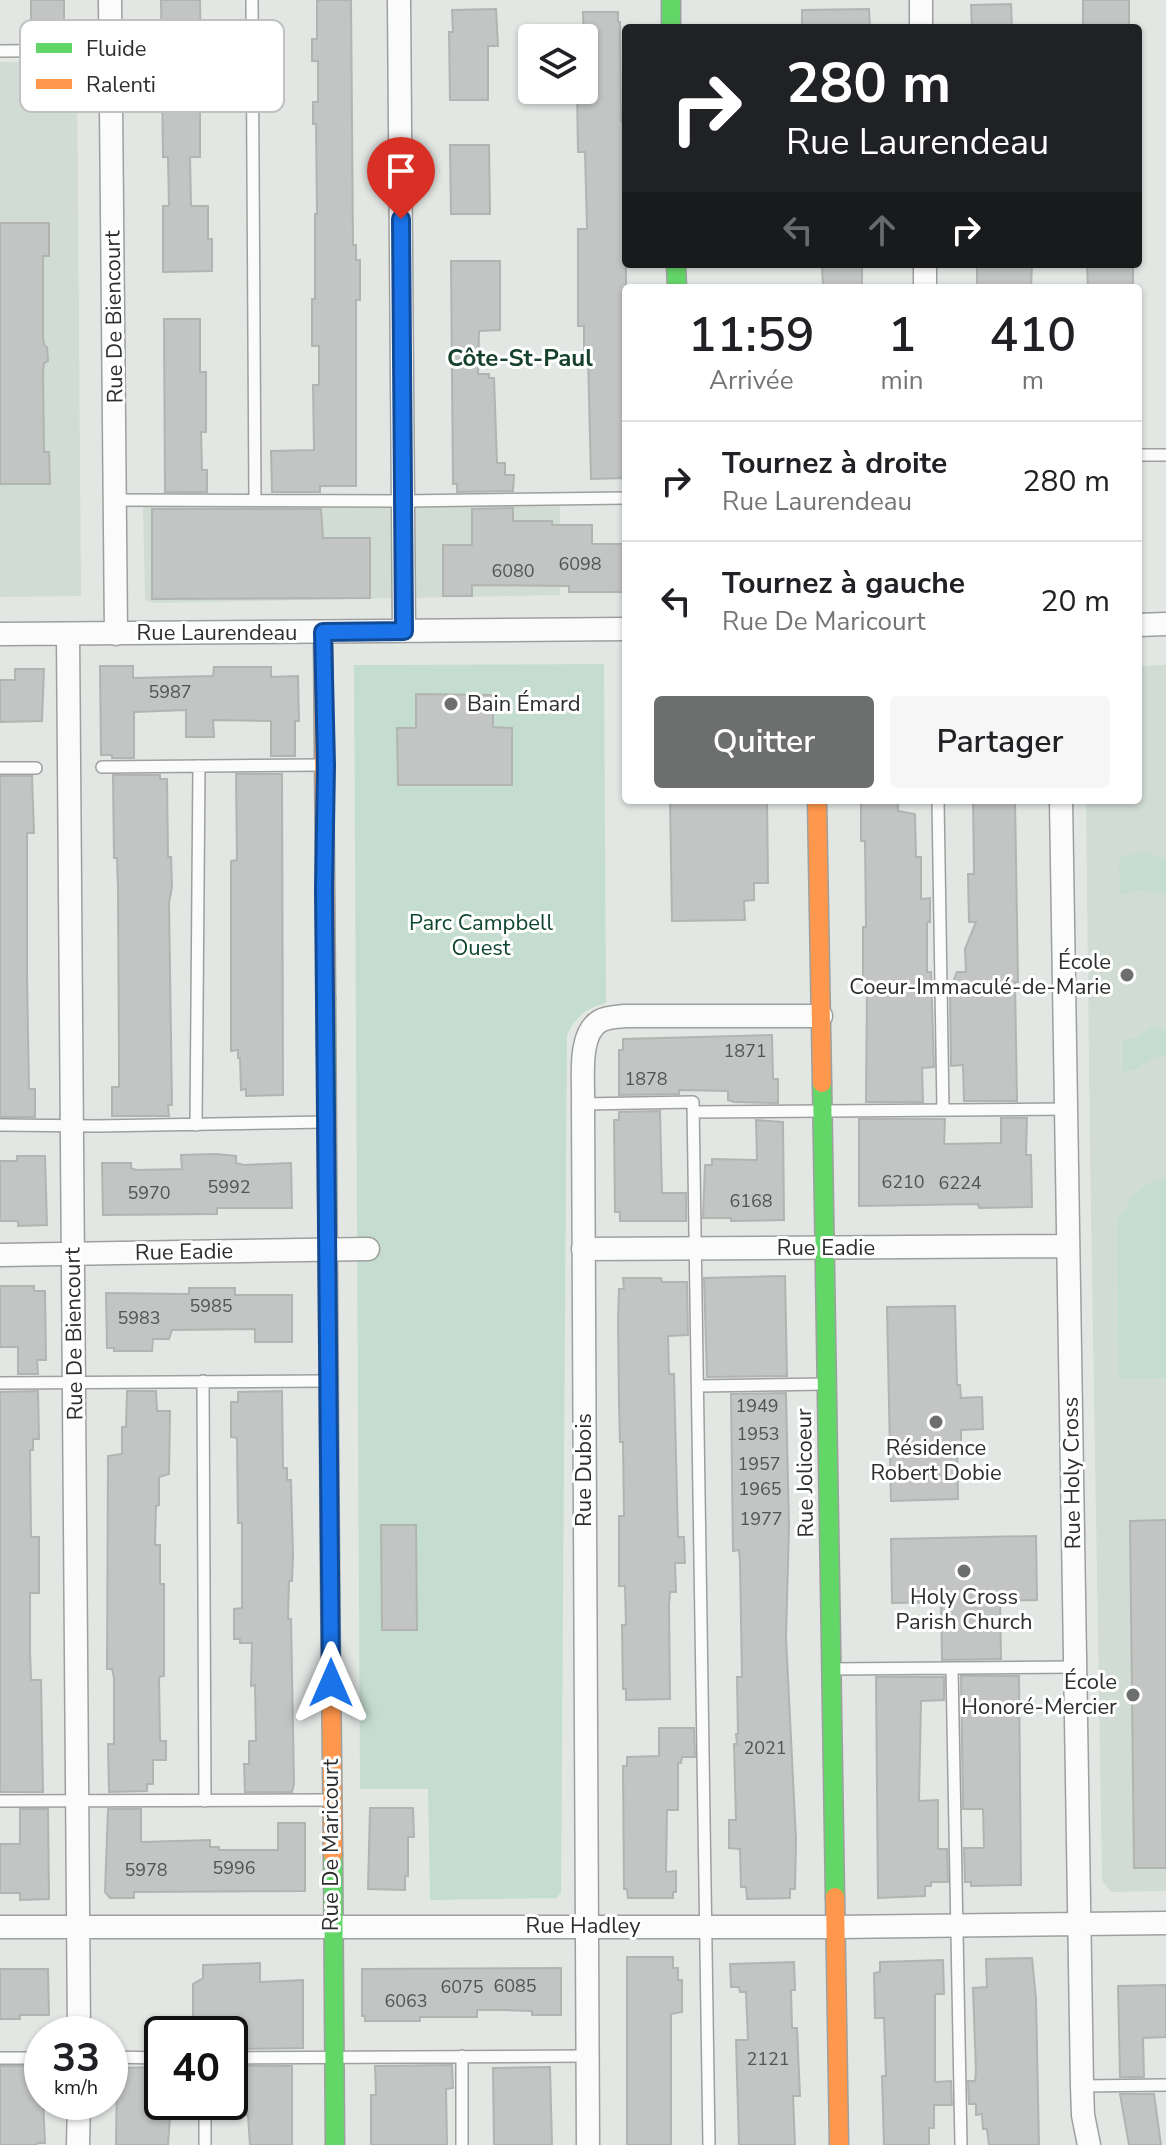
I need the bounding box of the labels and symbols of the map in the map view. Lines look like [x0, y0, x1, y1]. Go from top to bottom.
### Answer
legend [20, 20, 284, 112]
text: Fluide [86, 34, 147, 64]
text: Ralenti [86, 70, 156, 100]
pin [367, 137, 435, 219]
street label: Rue De Biencourt [97, 230, 131, 404]
district label: Côte-St-Paul [447, 342, 593, 374]
house number: 6098 [558, 552, 602, 576]
house number: 6080 [491, 559, 535, 583]
street label: Rue Laurendeau [137, 618, 297, 648]
house number: 5987 [148, 680, 192, 704]
place label: Bain Émard [467, 689, 581, 719]
marker: Bain Émard [442, 695, 460, 713]
park label: Parc Campbell Ouest [409, 908, 553, 963]
place label: École Coeur-Immaculé-de-Marie [849, 947, 1111, 1002]
marker: École Coeur-Immaculé-de-Marie [1118, 966, 1136, 984]
house number: 1871 [723, 1039, 767, 1063]
house number: 1878 [624, 1067, 668, 1091]
house number: 6210 [881, 1170, 925, 1194]
house number: 6224 [938, 1171, 982, 1195]
house number: 5992 [207, 1175, 251, 1199]
house number: 5970 [127, 1181, 171, 1205]
house number: 6168 [729, 1189, 773, 1213]
street label: Rue Eadie [777, 1233, 875, 1263]
street label: Rue Eadie [135, 1236, 233, 1268]
street label: Rue De Biencourt [57, 1247, 91, 1421]
house number: 5985 [189, 1294, 233, 1318]
house number: 5983 [117, 1306, 161, 1330]
house number: 1949 [735, 1394, 779, 1418]
street label: Rue Holy Cross [1056, 1396, 1088, 1550]
street label: Rue Jolicoeur [789, 1408, 821, 1538]
street label: Rue Dubois [569, 1413, 599, 1527]
marker: Résidence Robert Dobie [927, 1413, 945, 1431]
house number: 1953 [736, 1422, 780, 1446]
place label: Résidence Robert Dobie [870, 1433, 1002, 1488]
house number: 1957 [737, 1452, 781, 1476]
house number: 1965 [738, 1477, 782, 1501]
house number: 1977 [739, 1507, 783, 1531]
marker: Holy Cross Parish Church [955, 1562, 973, 1580]
place label: Holy Cross Parish Church [896, 1582, 1032, 1637]
position arrow [289, 1641, 373, 1725]
place label: École Honoré-Mercier [961, 1667, 1117, 1722]
marker: École Honoré-Mercier [1124, 1686, 1142, 1704]
house number: 2021 [743, 1736, 787, 1760]
street label: Rue De Maricourt [316, 1759, 346, 1931]
house number: 5996 [212, 1856, 256, 1880]
house number: 5978 [124, 1858, 168, 1882]
street label: Rue Hadley [526, 1911, 641, 1941]
house number: 6085 [493, 1974, 537, 1998]
house number: 6075 [440, 1975, 484, 1999]
house number: 6063 [384, 1989, 428, 2013]
speed limit sign: 40 [144, 2016, 248, 2120]
house number: 2121 [746, 2047, 790, 2071]

